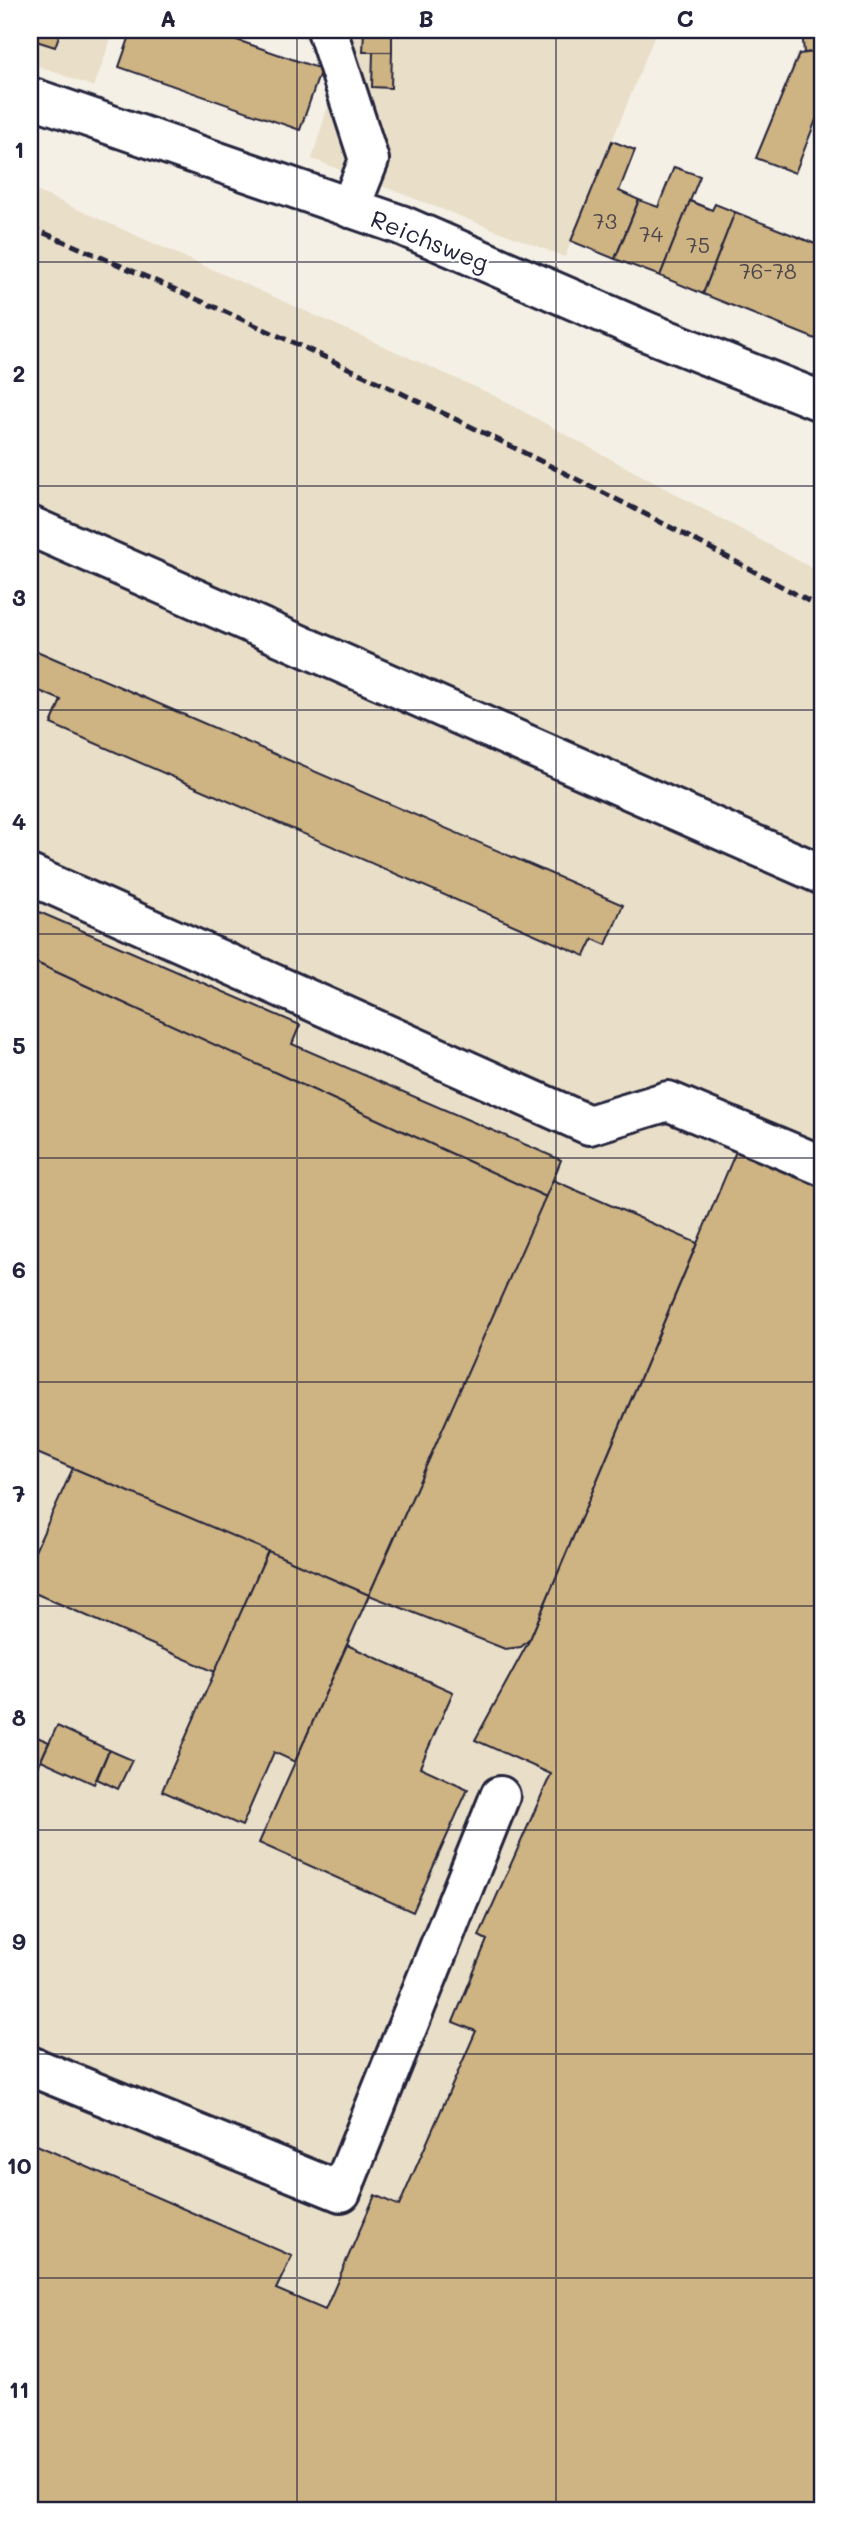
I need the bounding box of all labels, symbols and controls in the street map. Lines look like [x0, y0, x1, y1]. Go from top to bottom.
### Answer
text: A [160, 3, 176, 33]
text: B [418, 3, 434, 33]
text: C [676, 3, 694, 33]
text: 1 [14, 134, 24, 164]
street label: Reichsweg [367, 202, 493, 278]
house number: 73 [593, 207, 617, 234]
house number: 74 [639, 220, 664, 247]
house number: 75 [686, 231, 710, 258]
house number: 76-78 [739, 257, 797, 284]
text: 2 [13, 358, 25, 388]
text: 3 [12, 582, 26, 612]
text: 4 [12, 806, 26, 836]
text: 5 [12, 1030, 26, 1060]
text: 6 [12, 1254, 26, 1284]
text: 7 [13, 1478, 26, 1508]
text: 8 [12, 1702, 26, 1732]
text: 9 [12, 1926, 26, 1956]
text: 10 [7, 2150, 32, 2180]
text: 11 [9, 2374, 29, 2404]

